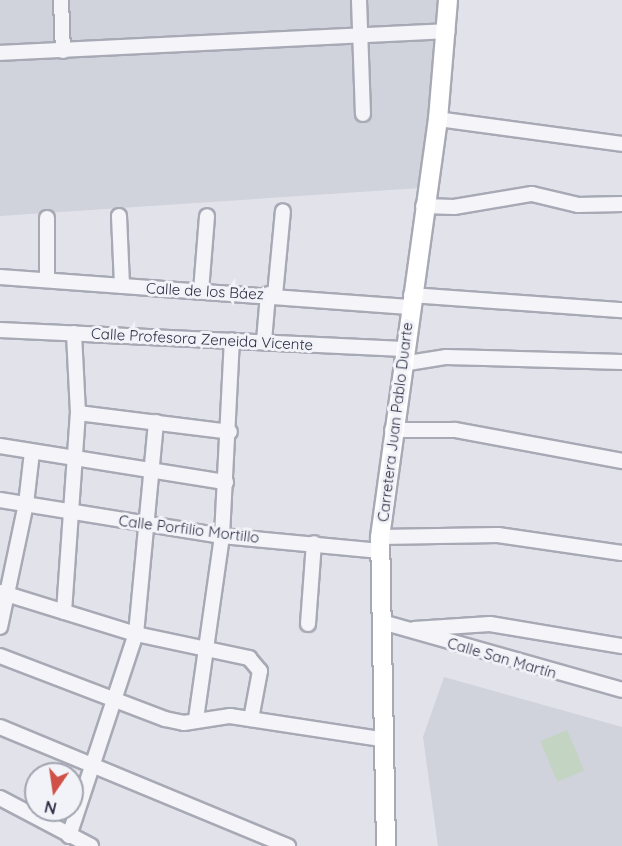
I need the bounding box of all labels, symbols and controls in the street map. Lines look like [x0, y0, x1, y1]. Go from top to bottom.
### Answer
street label: Calle de los Báez [146, 279, 264, 303]
street label: Carretera Juan Pablo Duarte [374, 321, 416, 523]
street label: Calle Profesora Zeneida Vicente [91, 324, 313, 354]
street label: Calle Porfilio Mortillo [118, 511, 260, 547]
street label: Calle San Martín [445, 634, 559, 682]
north arrow [24, 762, 84, 822]
text: N [42, 797, 58, 819]

